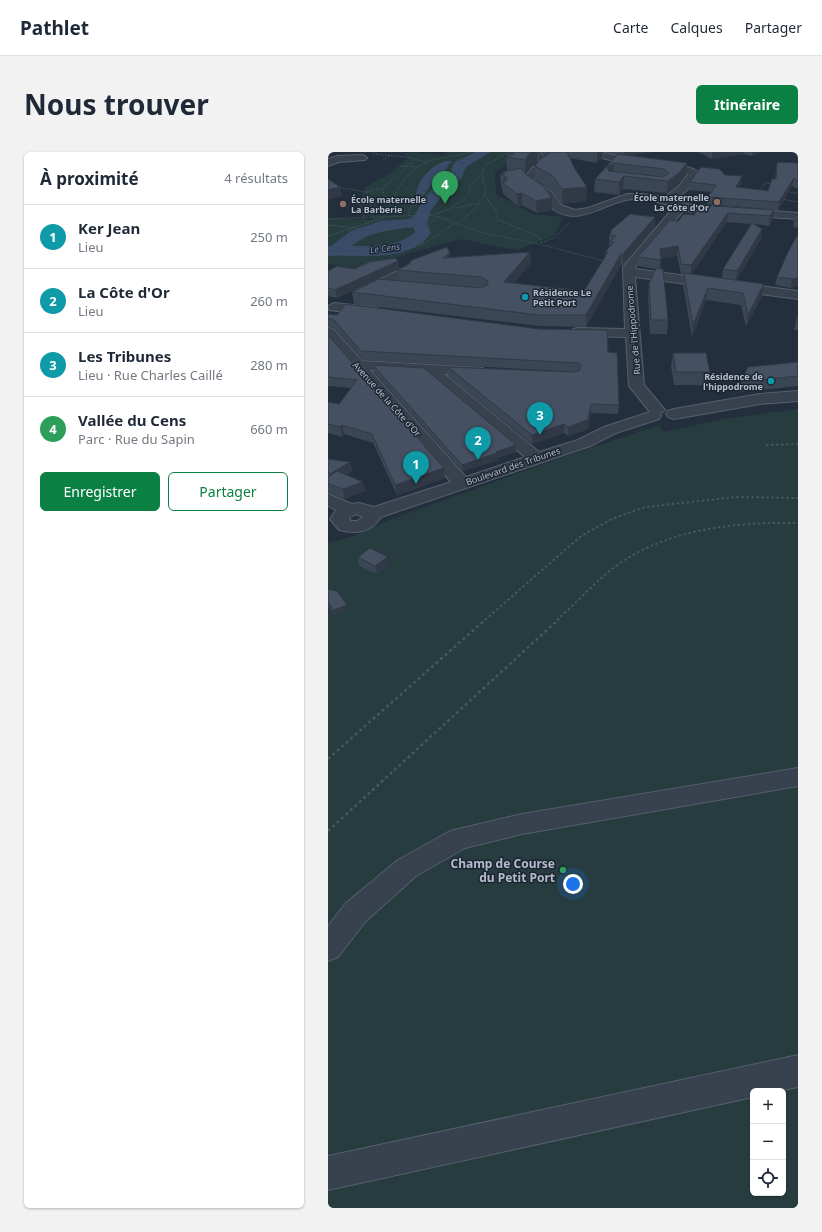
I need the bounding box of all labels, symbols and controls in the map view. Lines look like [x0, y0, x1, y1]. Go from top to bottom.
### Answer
text: Pathlet [20, 15, 89, 41]
text: Carte [613, 18, 649, 37]
text: Calques [671, 18, 723, 37]
text: Partager [745, 18, 802, 37]
text: Nous trouver [24, 85, 209, 123]
button: Itinéraire [696, 85, 798, 124]
text: À proximité [40, 167, 139, 190]
text: 4 résultats [224, 169, 288, 187]
pin: 4 [432, 171, 458, 204]
place label: École maternelle La Côte d'Or [634, 191, 709, 214]
place label: École maternelle La Barberie [351, 193, 426, 216]
marker: École maternelle La Côte d'Or [712, 197, 722, 207]
marker: École maternelle La Barberie [338, 199, 348, 209]
text: Ker Jean [78, 218, 140, 238]
text: 1 [49, 228, 57, 246]
text: 250 m [250, 228, 288, 246]
text: Lieu [78, 238, 104, 256]
water label: Le Cens [369, 240, 401, 256]
text: La Côte d'Or [78, 282, 170, 302]
street label: Rue de l'Hippodrome [623, 285, 643, 375]
place label: Résidence Le Petit Port [533, 286, 591, 309]
text: 2 [49, 292, 57, 310]
text: 260 m [250, 292, 288, 310]
marker: Résidence Le Petit Port [520, 292, 530, 302]
text: Lieu [78, 302, 104, 320]
text: Les Tribunes [78, 346, 171, 366]
text: 3 [49, 356, 57, 374]
text: 280 m [250, 356, 288, 374]
street label: Avenue de la Côte d'Or [350, 359, 424, 439]
text: Lieu · Rue Charles Caillé [78, 366, 223, 384]
place label: Résidence de l'hippodrome [703, 370, 763, 393]
marker: Résidence de l'hippodrome [766, 376, 776, 386]
pin: 3 [527, 402, 553, 435]
text: Vallée du Cens [78, 410, 186, 430]
text: 4 [49, 420, 57, 438]
text: 660 m [250, 420, 288, 438]
pin: 2 [465, 427, 491, 460]
text: Parc · Rue du Sapin [78, 430, 195, 448]
street label: Boulevard des Tribunes [464, 444, 562, 488]
pin: 1 [403, 451, 429, 484]
button: Enregistrer [40, 472, 160, 511]
button: Partager [168, 472, 288, 511]
place label: Champ de Course du Petit Port [450, 855, 555, 886]
marker: Champ de Course du Petit Port [558, 865, 568, 875]
your location [563, 874, 583, 894]
map controls [750, 1088, 786, 1196]
button: + [750, 1088, 786, 1124]
button: − [750, 1124, 786, 1160]
button: locate [750, 1160, 786, 1196]

